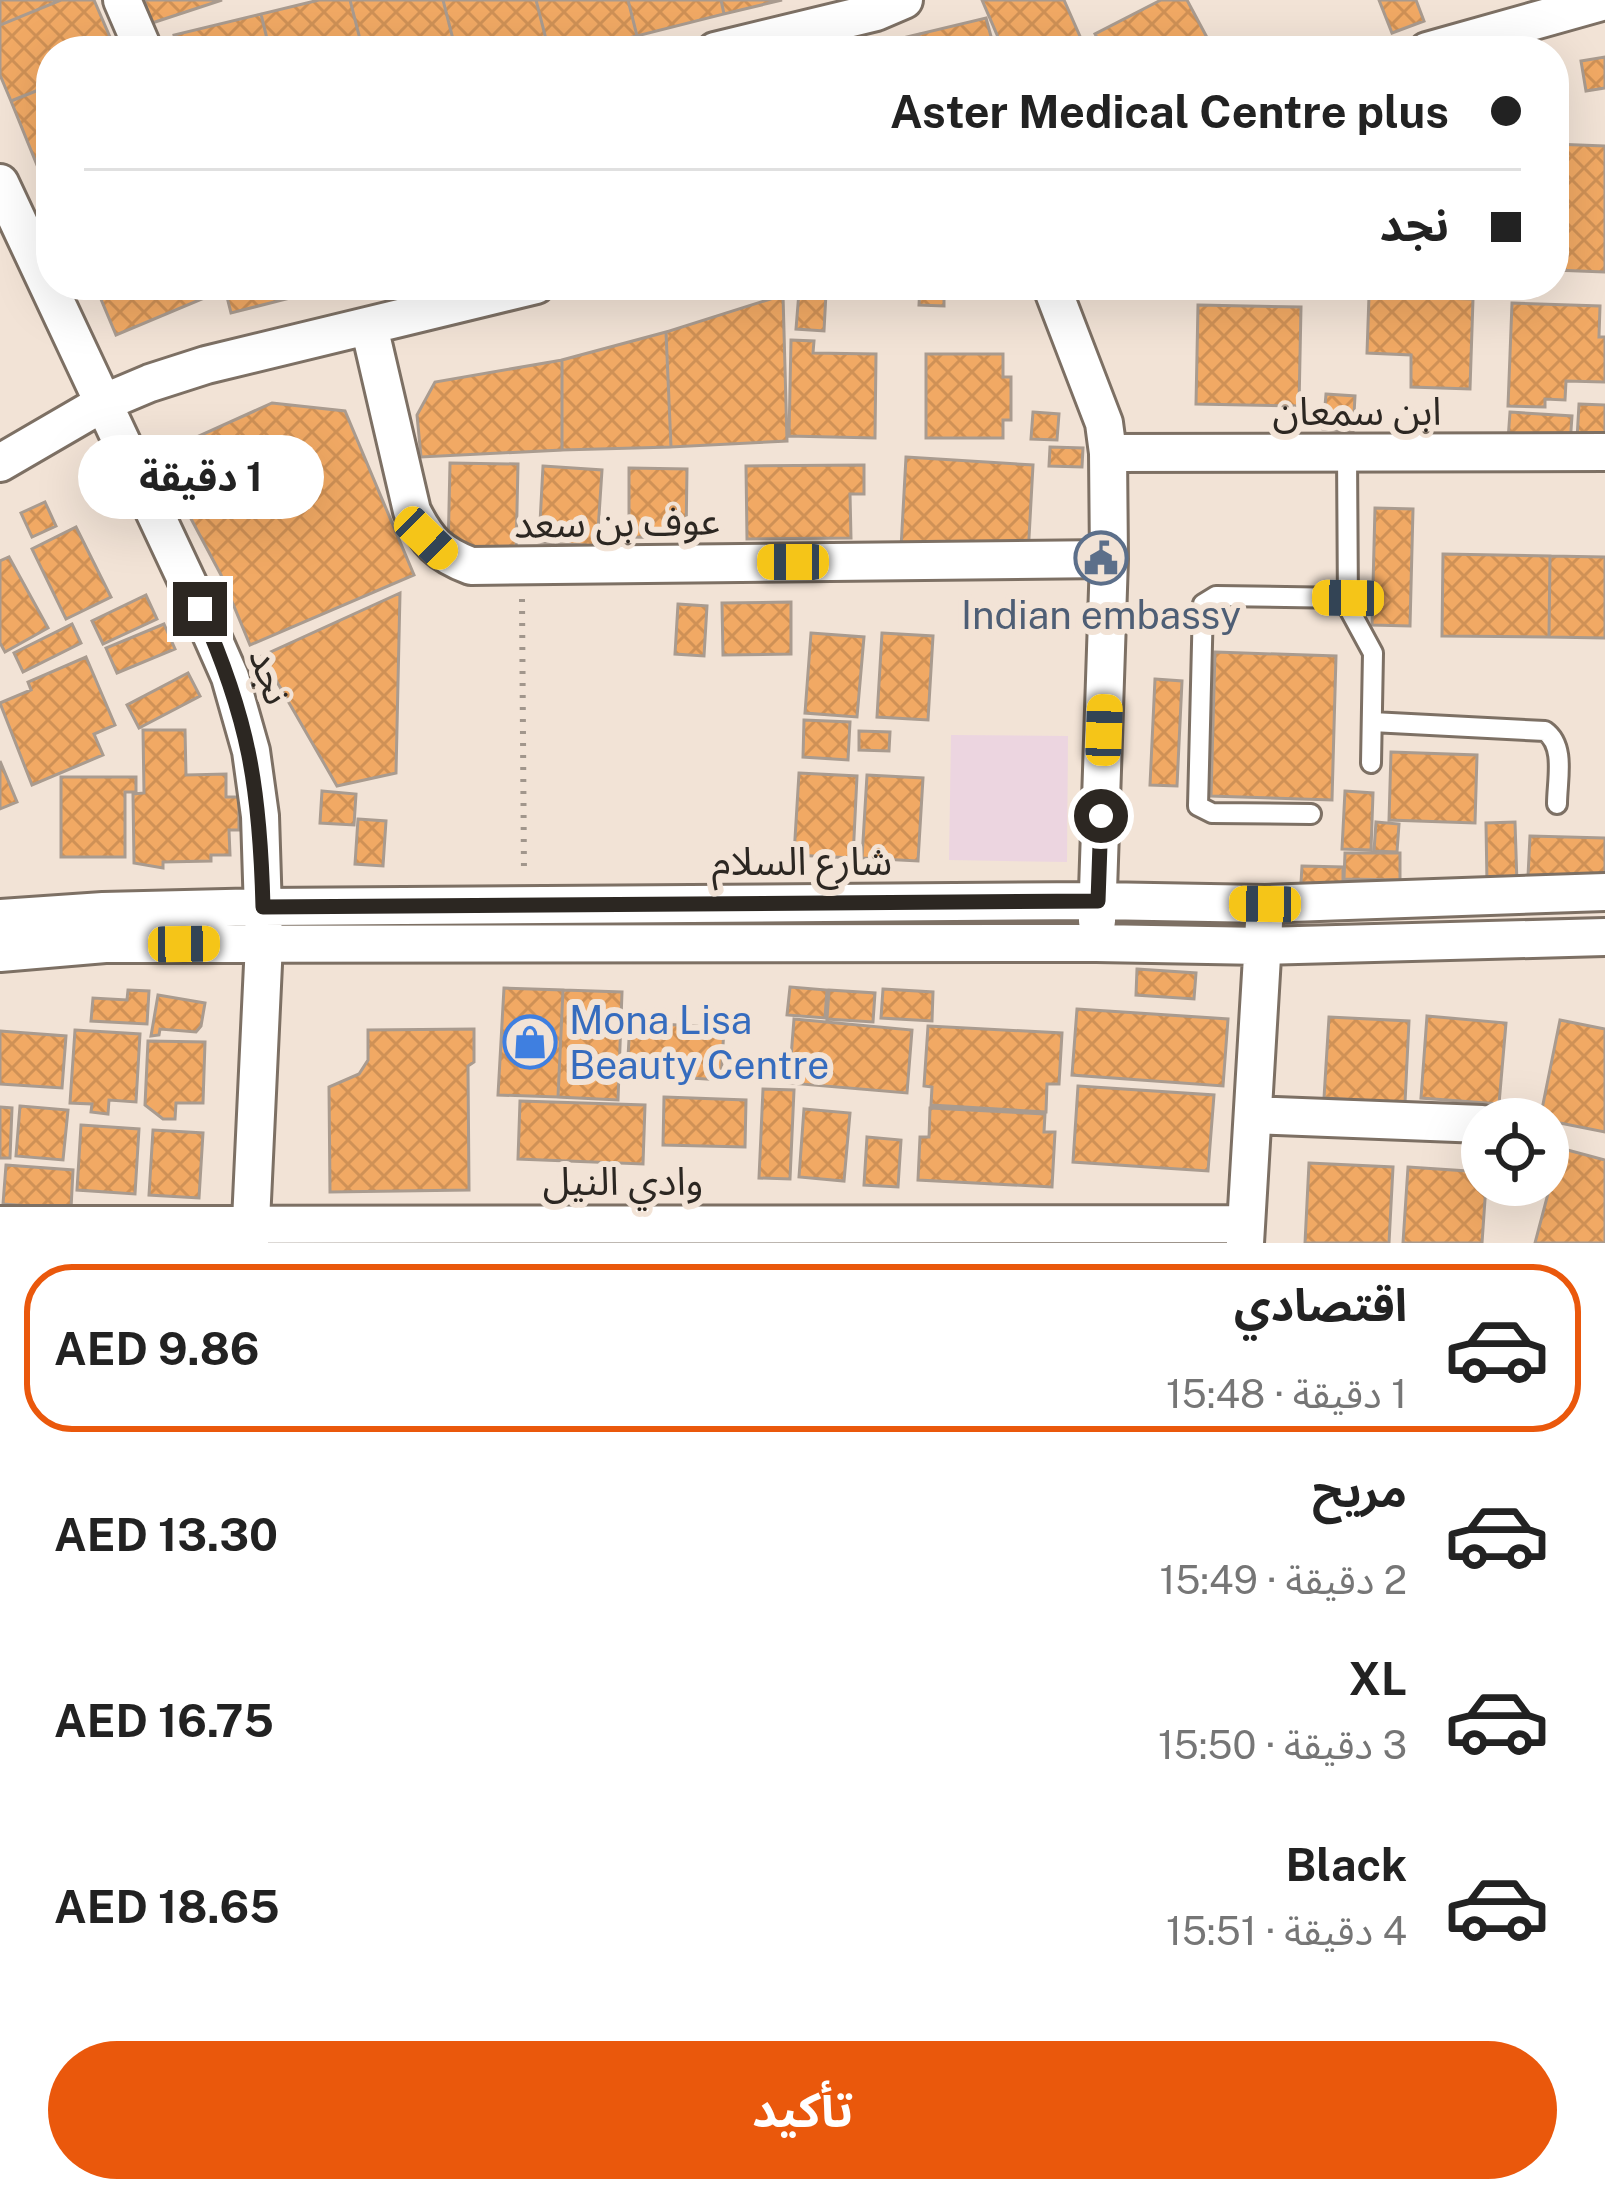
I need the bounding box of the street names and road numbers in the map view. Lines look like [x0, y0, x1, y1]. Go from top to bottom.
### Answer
street label: ابن سمعان [1272, 388, 1442, 434]
street label: عوف بن سعد [514, 497, 720, 547]
street label: نجد [240, 642, 302, 710]
street label: شارع السلام [712, 838, 892, 891]
street label: وادي النيل [543, 1158, 703, 1211]

